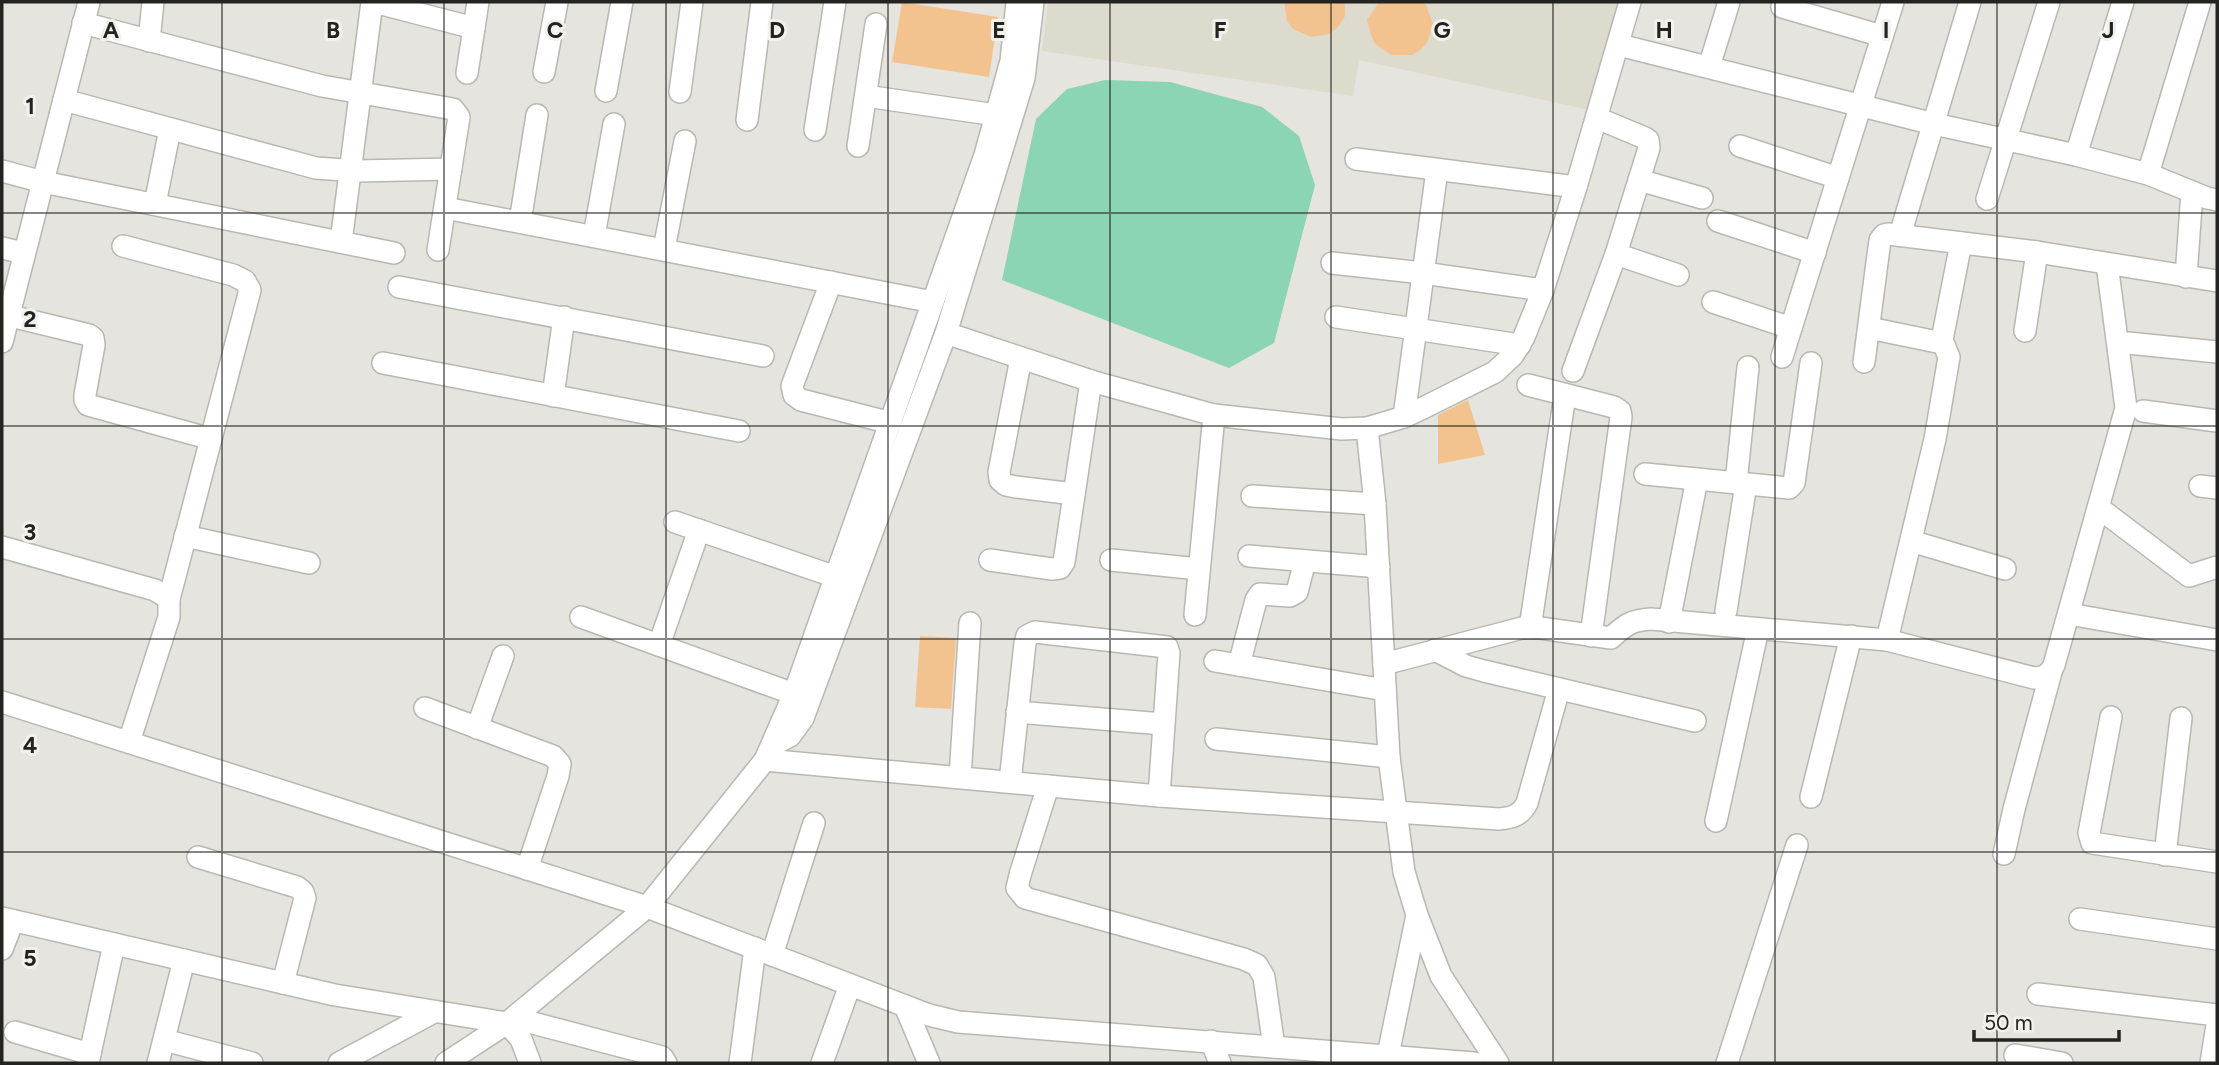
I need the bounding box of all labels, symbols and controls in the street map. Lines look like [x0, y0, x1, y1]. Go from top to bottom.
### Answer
text: A [103, 16, 120, 44]
text: B [326, 16, 340, 44]
text: C [547, 16, 564, 44]
text: D [769, 16, 785, 44]
text: E [992, 16, 1006, 44]
text: F [1214, 16, 1227, 44]
text: G [1433, 16, 1451, 44]
text: H [1655, 16, 1673, 44]
text: I [1883, 16, 1889, 44]
text: J [2102, 16, 2114, 44]
text: 1 [25, 92, 35, 120]
text: 2 [23, 305, 37, 333]
text: 3 [24, 518, 36, 546]
text: 4 [23, 731, 37, 759]
text: 5 [23, 944, 37, 972]
scale bar [1974, 998, 2119, 1042]
text: 50 m [1984, 1010, 2033, 1035]

